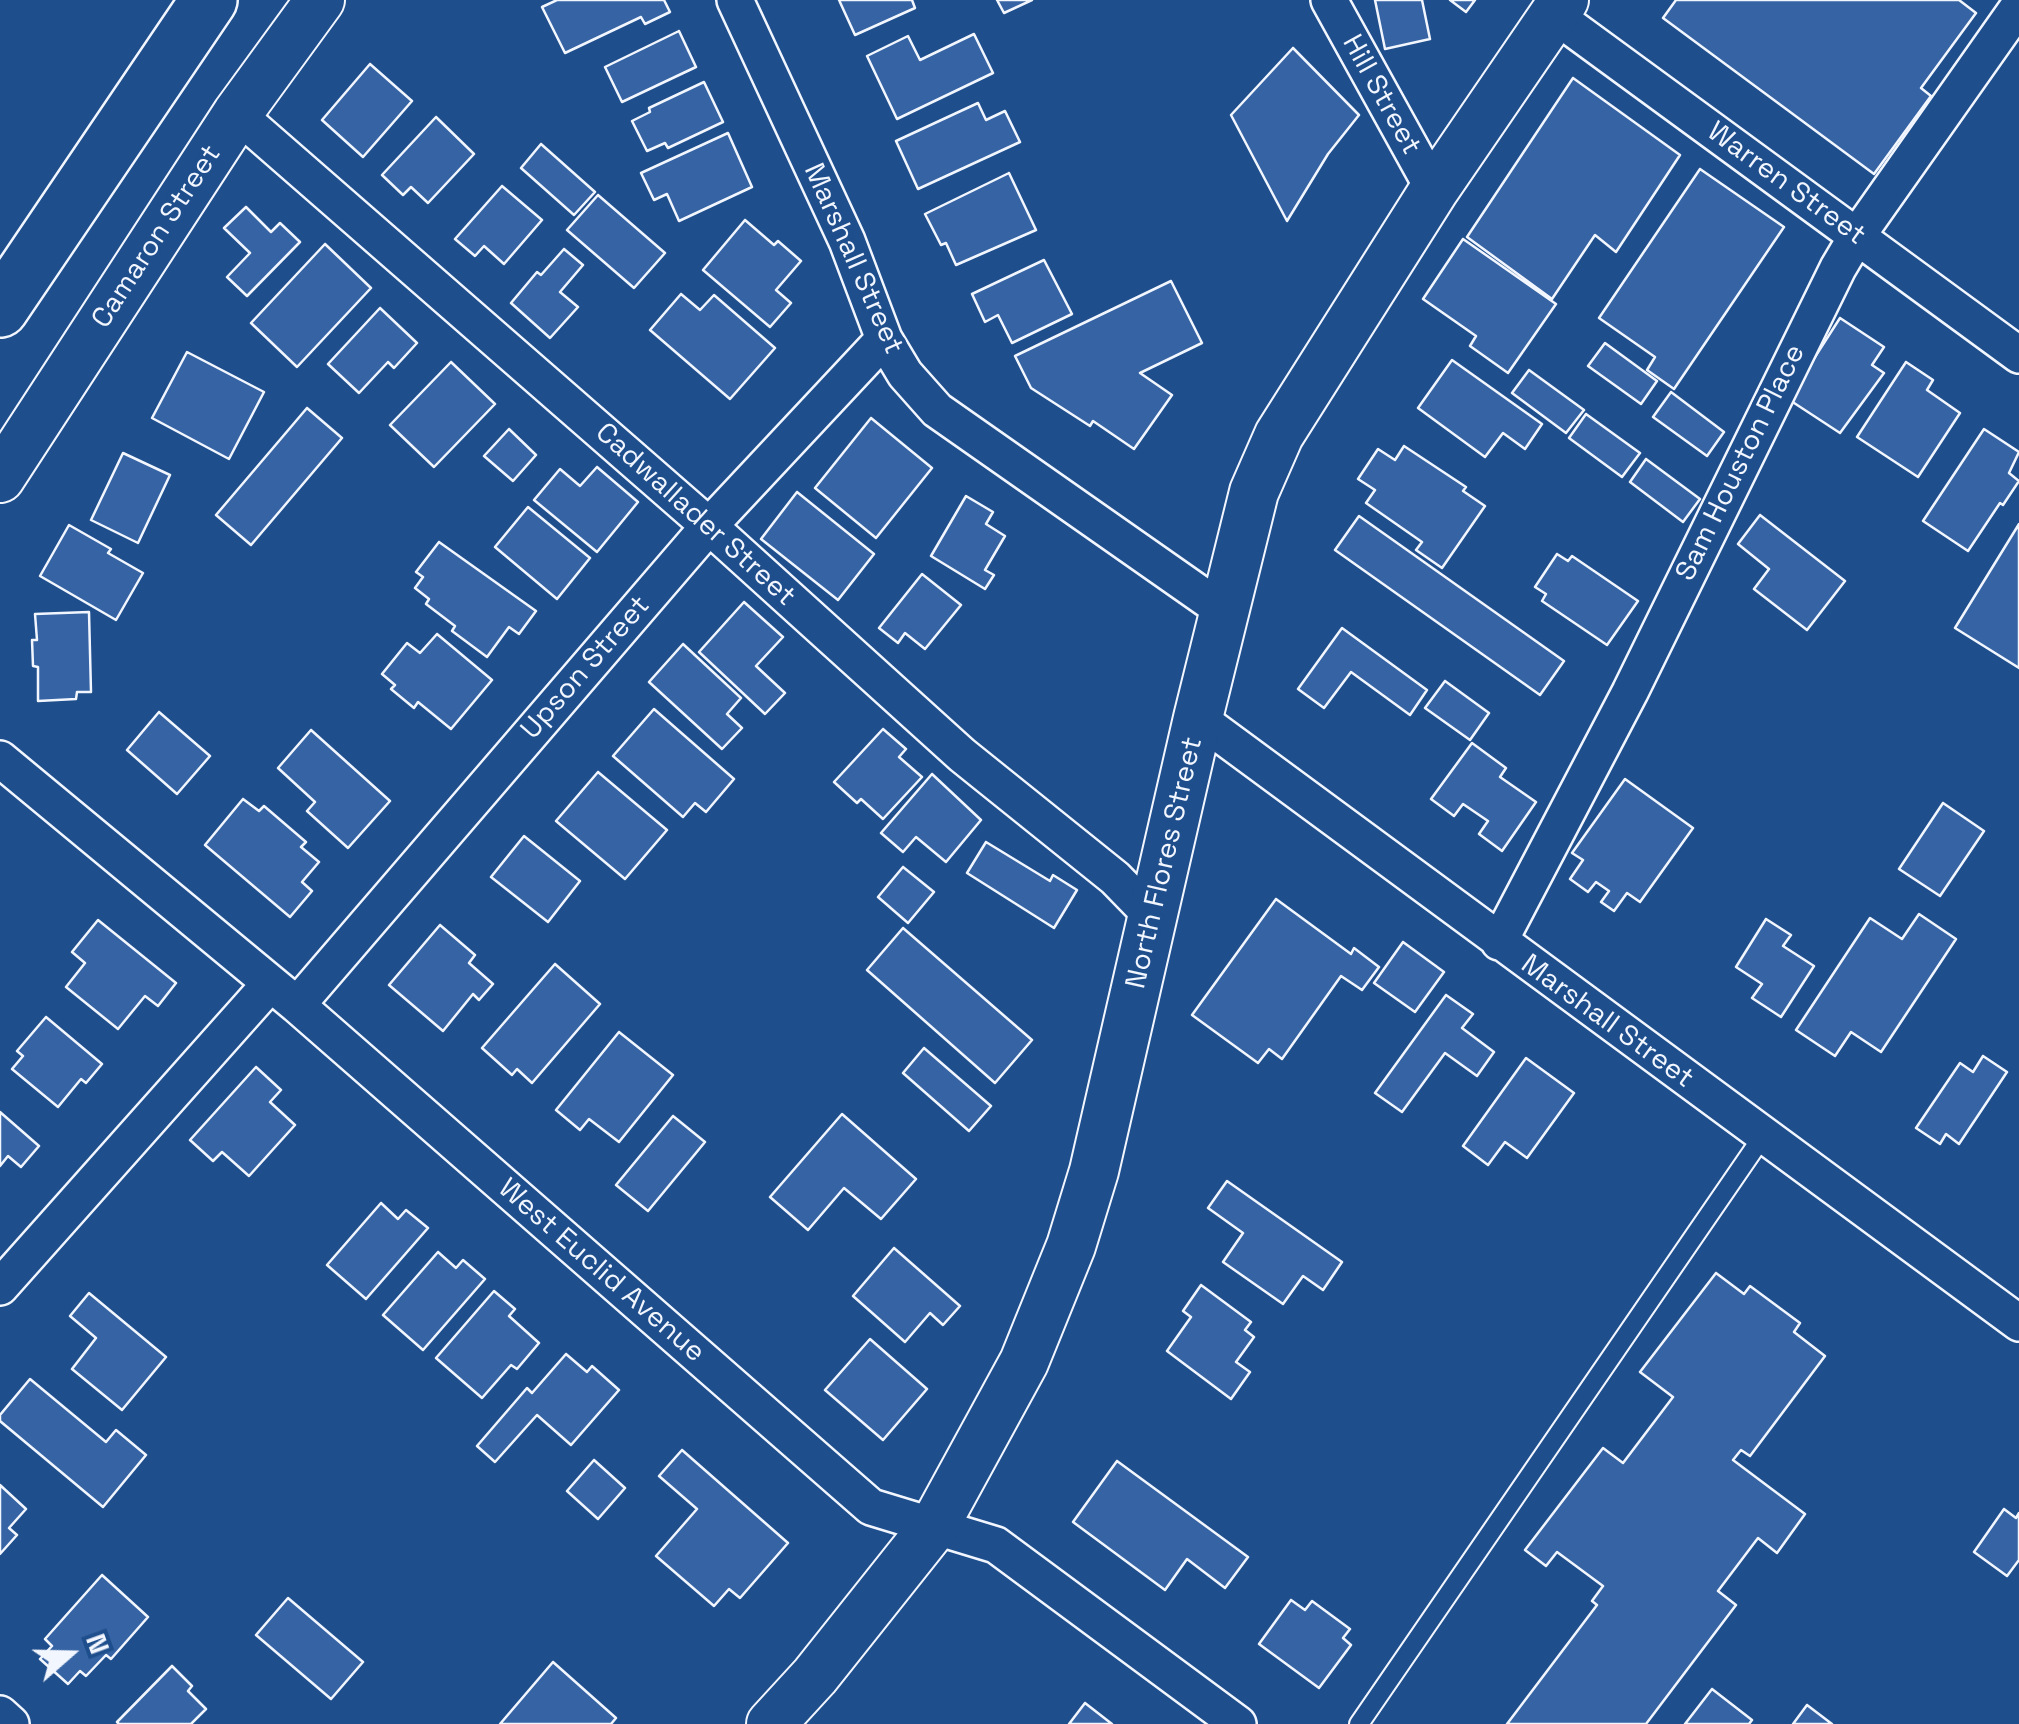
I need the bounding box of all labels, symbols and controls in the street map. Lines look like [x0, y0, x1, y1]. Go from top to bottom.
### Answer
street label: Hill Street [1334, 29, 1428, 161]
street label: Warren Street [1700, 115, 1872, 253]
street label: Camaron Street [85, 139, 229, 335]
street label: Marshall Street [796, 158, 910, 360]
street label: Sam Houston Place [1669, 339, 1813, 587]
street label: Cadwallader Street [588, 416, 802, 614]
street label: Upson Street [515, 590, 657, 746]
street label: North Flores Street [1120, 734, 1210, 992]
street label: Marshall Street [1514, 948, 1700, 1096]
street label: West Euclid Avenue [491, 1172, 711, 1370]
north arrow [20, 1604, 120, 1704]
text: N [78, 1629, 118, 1659]

